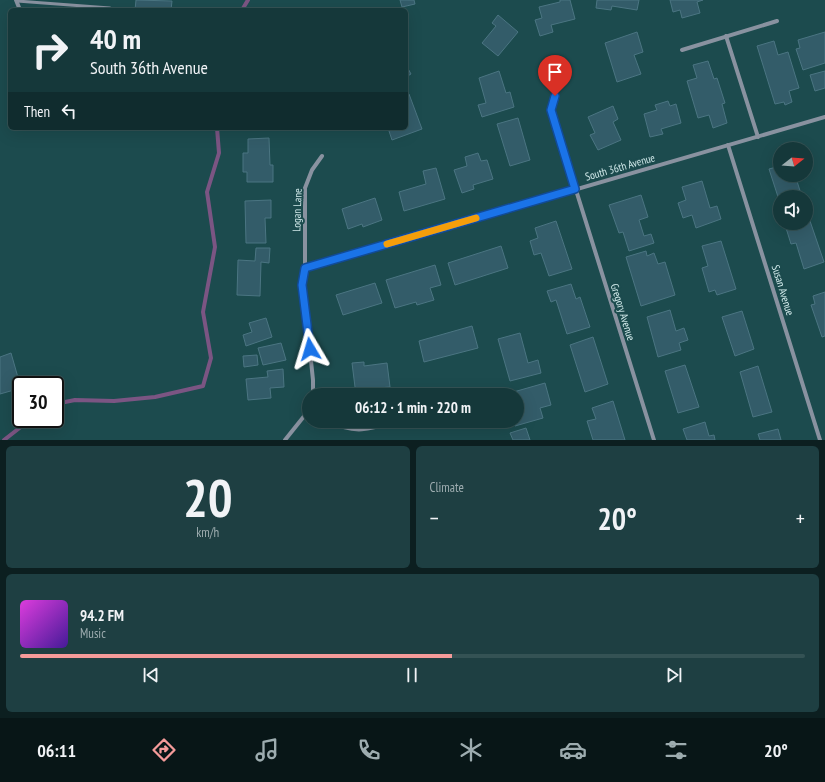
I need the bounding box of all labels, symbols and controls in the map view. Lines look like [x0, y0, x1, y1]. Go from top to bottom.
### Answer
text: 40 m [90, 20, 141, 57]
icon: right [24, 24, 76, 76]
pin [538, 55, 572, 96]
text: South 36th Avenue [90, 56, 208, 79]
icon: arrive [544, 61, 566, 83]
icon: left [58, 100, 80, 122]
text: Then [24, 102, 50, 121]
north arrow [773, 142, 813, 182]
map controls [773, 142, 813, 230]
street label: South 36th Avenue [583, 150, 657, 184]
street label: Logan Lane [289, 188, 305, 232]
button: sound [773, 190, 813, 230]
street label: Susan Avenue [769, 263, 797, 317]
street label: Gregory Avenue [608, 282, 638, 343]
position arrow [289, 328, 331, 370]
speed limit sign: 30 [12, 376, 64, 428]
text: 06:12 · 1 min · 220 m [355, 398, 471, 417]
text: 20 [183, 464, 233, 531]
text: Climate [430, 479, 464, 496]
text: 20° [597, 499, 637, 538]
text: − [430, 504, 439, 532]
text: + [796, 504, 805, 532]
text: km/h [196, 524, 219, 541]
text: 94.2 FM [80, 606, 124, 625]
text: Music [80, 625, 106, 642]
icon: previous [140, 664, 162, 686]
icon: pause [401, 664, 423, 686]
icon: next [663, 664, 685, 686]
icon: directions [150, 736, 178, 764]
icon: music [253, 736, 281, 764]
icon: phone [355, 736, 383, 764]
icon: climate [457, 736, 485, 764]
icon: car [559, 736, 587, 764]
icon: filters [662, 736, 690, 764]
text: 06:11 [37, 739, 76, 762]
text: 20° [764, 739, 788, 762]

